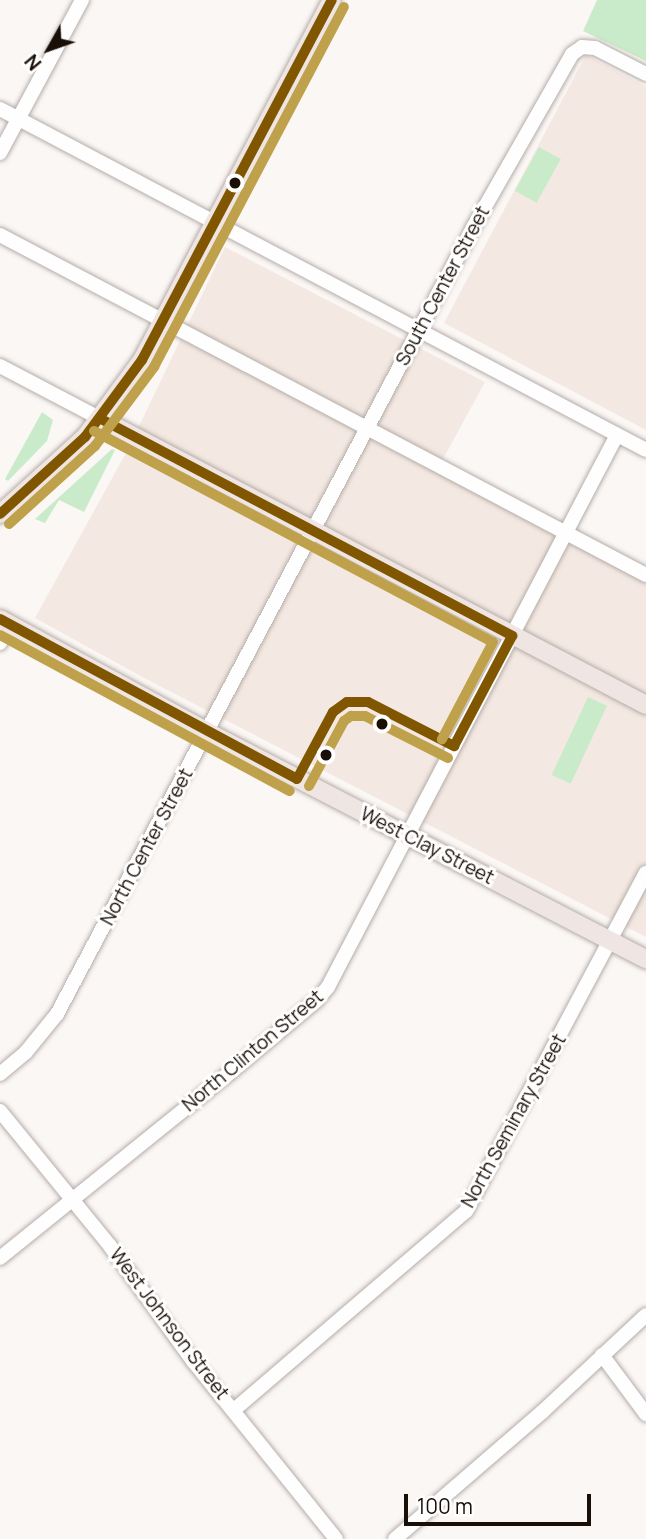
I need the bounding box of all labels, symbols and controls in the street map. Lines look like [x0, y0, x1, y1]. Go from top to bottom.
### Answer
north arrow [14, 14, 84, 84]
text: N [19, 49, 47, 76]
unlabelled marker [228, 176, 242, 190]
street label: South Center Street [391, 202, 495, 370]
unlabelled marker [375, 717, 389, 731]
unlabelled marker [319, 748, 333, 762]
street label: North Center Street [96, 765, 198, 929]
street label: West Clay Street [356, 803, 498, 889]
street label: North Clinton Street [178, 985, 328, 1117]
street label: North Seminary Street [457, 1030, 571, 1212]
street label: West Johnson Street [105, 1244, 233, 1404]
scale bar [408, 1480, 595, 1524]
text: 100 m [417, 1492, 473, 1520]

